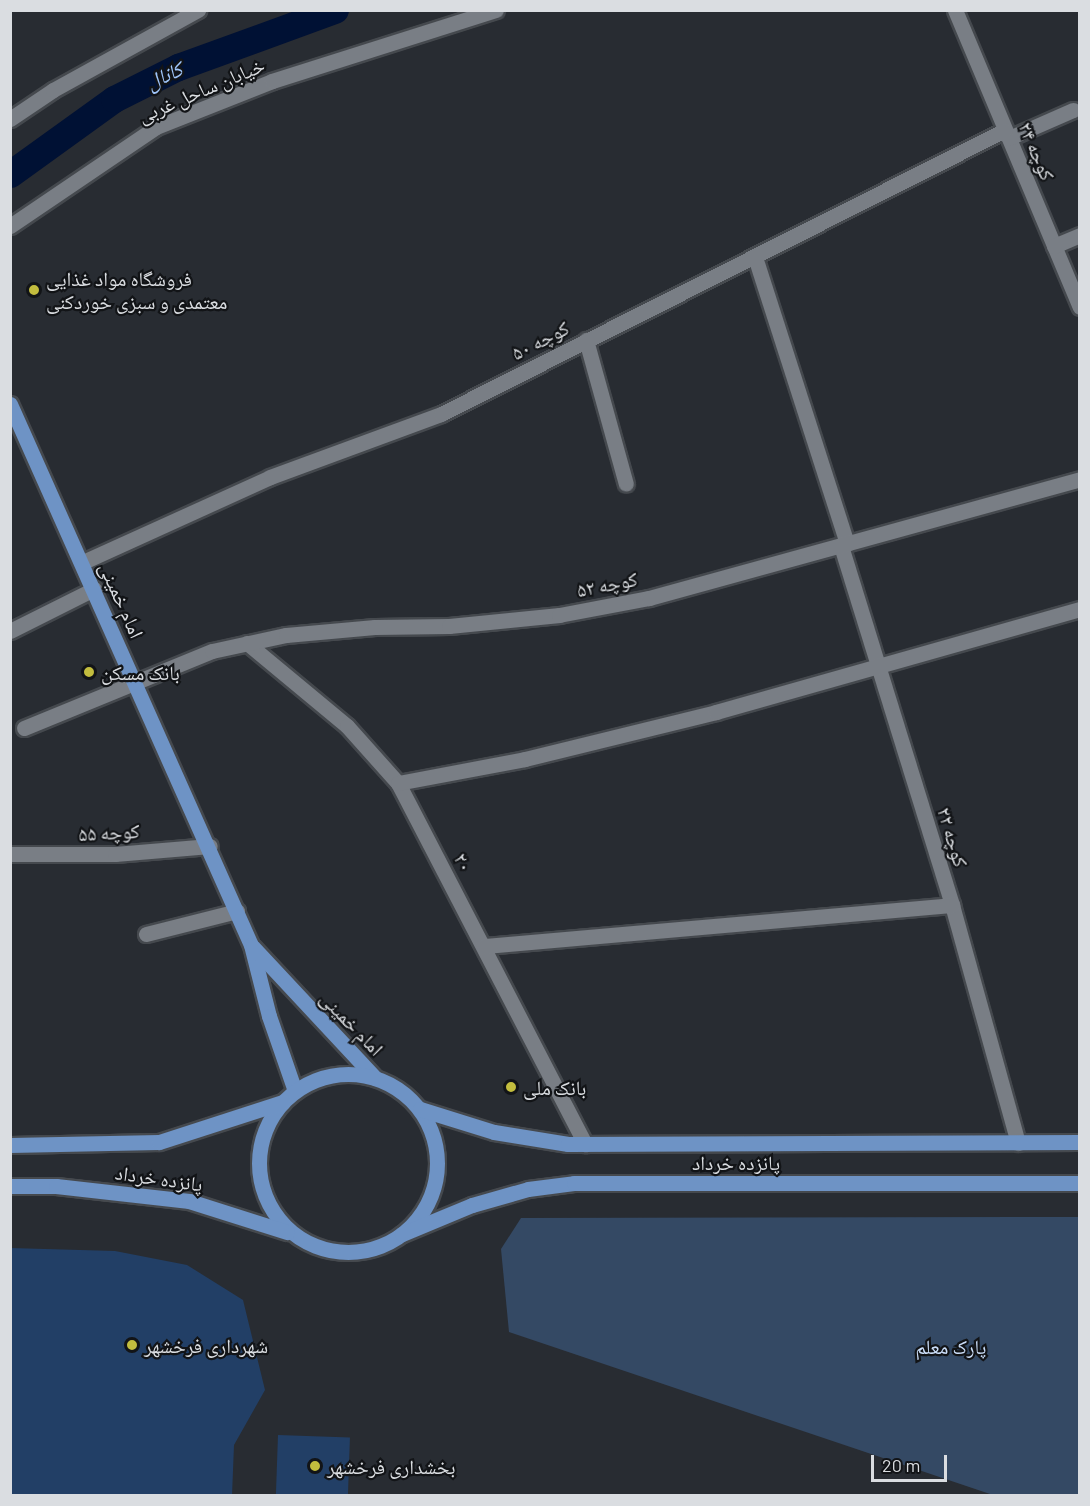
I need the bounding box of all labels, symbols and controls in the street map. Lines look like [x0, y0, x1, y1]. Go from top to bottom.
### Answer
street label: خیابان ساحل غربی [134, 52, 268, 128]
water label: کانال [142, 56, 186, 94]
street label: کوچه ۲۴ [1014, 118, 1060, 184]
place label: فروشگاه مواد غذایی معتمدی و سبزی خوردکنی [46, 266, 227, 313]
marker: فروشگاه مواد غذایی معتمدی و سبزی خوردکنی [27, 283, 41, 297]
street label: کوچه ۵۰ [507, 315, 573, 365]
street label: امام خمینی [95, 558, 149, 642]
street label: کوچه ۵۲ [575, 566, 639, 602]
place label: بانک مسکن [101, 660, 180, 684]
marker: بانک مسکن [82, 665, 96, 679]
street label: کوچه ۲۲ [933, 804, 973, 870]
street label: کوچه ۵۵ [78, 818, 140, 846]
street label: ۲۰ [449, 848, 479, 876]
street label: امام خمینی [315, 986, 389, 1060]
place label: بانک ملی [523, 1075, 586, 1099]
marker: بانک ملی [504, 1080, 518, 1094]
street label: پانزده خرداد [692, 1150, 780, 1174]
street label: پانزده خرداد [114, 1160, 204, 1196]
place label: شهرداری فرخشهر [144, 1333, 268, 1357]
park label: پارک معلم [916, 1334, 986, 1358]
marker: شهرداری فرخشهر [125, 1338, 139, 1352]
scale bar [874, 1443, 950, 1481]
place label: بخشداری فرخشهر [327, 1454, 456, 1478]
text: 20 m [882, 1454, 920, 1476]
marker: بخشداری فرخشهر [308, 1459, 322, 1473]

